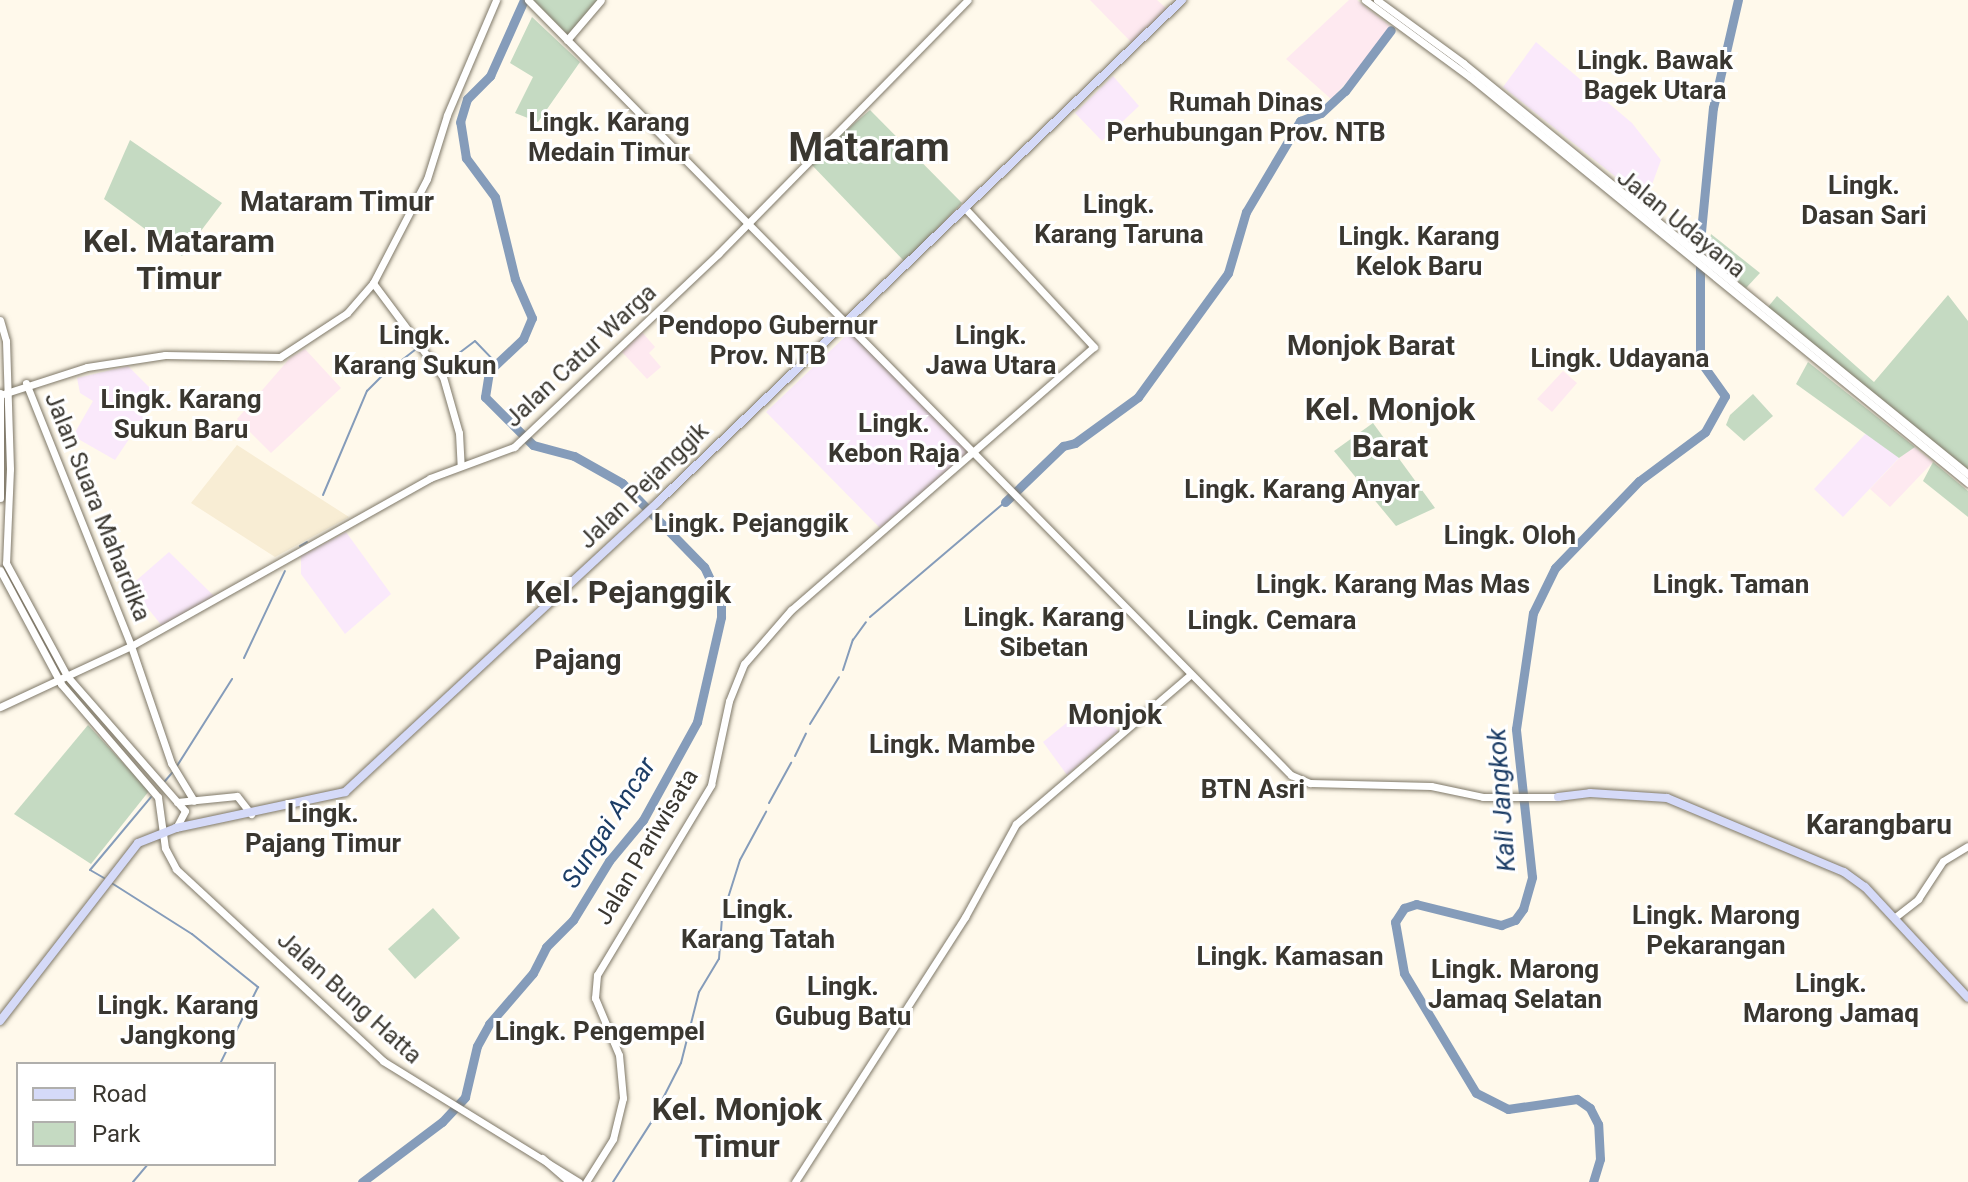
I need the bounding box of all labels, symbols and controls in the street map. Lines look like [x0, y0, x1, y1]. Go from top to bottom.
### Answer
district label: Lingk. Bawak Bagek Utara [1577, 45, 1733, 106]
district label: Rumah Dinas Perhubungan Prov. NTB [1106, 87, 1386, 148]
district label: Lingk. Karang Medain Timur [528, 107, 690, 168]
district label: Mataram [788, 124, 950, 172]
street label: Jalan Udayana [1611, 163, 1751, 285]
district label: Lingk. Dasan Sari [1801, 170, 1927, 232]
district label: Mataram Timur [240, 185, 434, 219]
district label: Lingk. Karang Taruna [1034, 189, 1204, 250]
district label: Lingk. Karang Kelok Baru [1338, 221, 1500, 282]
district label: Kel. Mataram Timur [83, 223, 275, 298]
street label: Jalan Catur Warga [499, 278, 663, 434]
district label: Pendopo Gubernur Prov. NTB [658, 310, 878, 372]
district label: Lingk. Karang Sukun [334, 320, 496, 382]
district label: Lingk. Jawa Utara [926, 320, 1056, 382]
district label: Monjok Barat [1287, 329, 1455, 363]
district label: Lingk. Udayana [1530, 343, 1710, 375]
district label: Lingk. Karang Sukun Baru [100, 384, 262, 446]
street label: Jalan Suara Mahardika [38, 388, 156, 626]
district label: Kel. Monjok Barat [1305, 391, 1475, 466]
district label: Lingk. Kebon Raja [828, 408, 960, 470]
street label: Jalan Pejanggik [573, 417, 715, 555]
district label: Lingk. Karang Anyar [1184, 474, 1420, 506]
district label: Lingk. Pejanggik [654, 508, 848, 540]
district label: Lingk. Oloh [1444, 520, 1576, 552]
district label: Lingk. Karang Mas Mas [1256, 569, 1530, 601]
district label: Lingk. Taman [1652, 569, 1810, 601]
district label: Kel. Pejanggik [525, 573, 731, 611]
district label: Lingk. Karang Sibetan [963, 602, 1125, 664]
district label: Lingk. Cemara [1188, 605, 1356, 637]
district label: Pajang [535, 643, 621, 677]
district label: Monjok [1068, 698, 1162, 732]
water label: Kali Jangkok [1481, 727, 1523, 873]
district label: Lingk. Mambe [869, 729, 1035, 761]
water label: Sungai Ancar [555, 752, 663, 894]
street label: Jalan Pariwisata [589, 764, 705, 930]
district label: BTN Asri [1201, 774, 1305, 806]
district label: Lingk. Pajang Timur [245, 798, 401, 860]
district label: Karangbaru [1806, 808, 1952, 842]
district label: Lingk. Karang Tatah [681, 894, 835, 956]
district label: Lingk. Marong Pekarangan [1632, 900, 1800, 962]
street label: Jalan Bung Hatta [271, 926, 427, 1070]
district label: Lingk. Kamasan [1197, 941, 1383, 973]
district label: Lingk. Marong Jamaq Selatan [1428, 954, 1602, 1016]
district label: Lingk. Marong Jamaq [1743, 968, 1919, 1030]
district label: Lingk. Gubug Batu [775, 971, 911, 1032]
district label: Lingk. Karang Jangkong [97, 990, 259, 1052]
district label: Lingk. Pengempel [495, 1016, 705, 1048]
legend [16, 1062, 276, 1166]
text: Road [92, 1080, 147, 1108]
district label: Kel. Monjok Timur [652, 1091, 822, 1166]
text: Park [92, 1120, 140, 1148]

